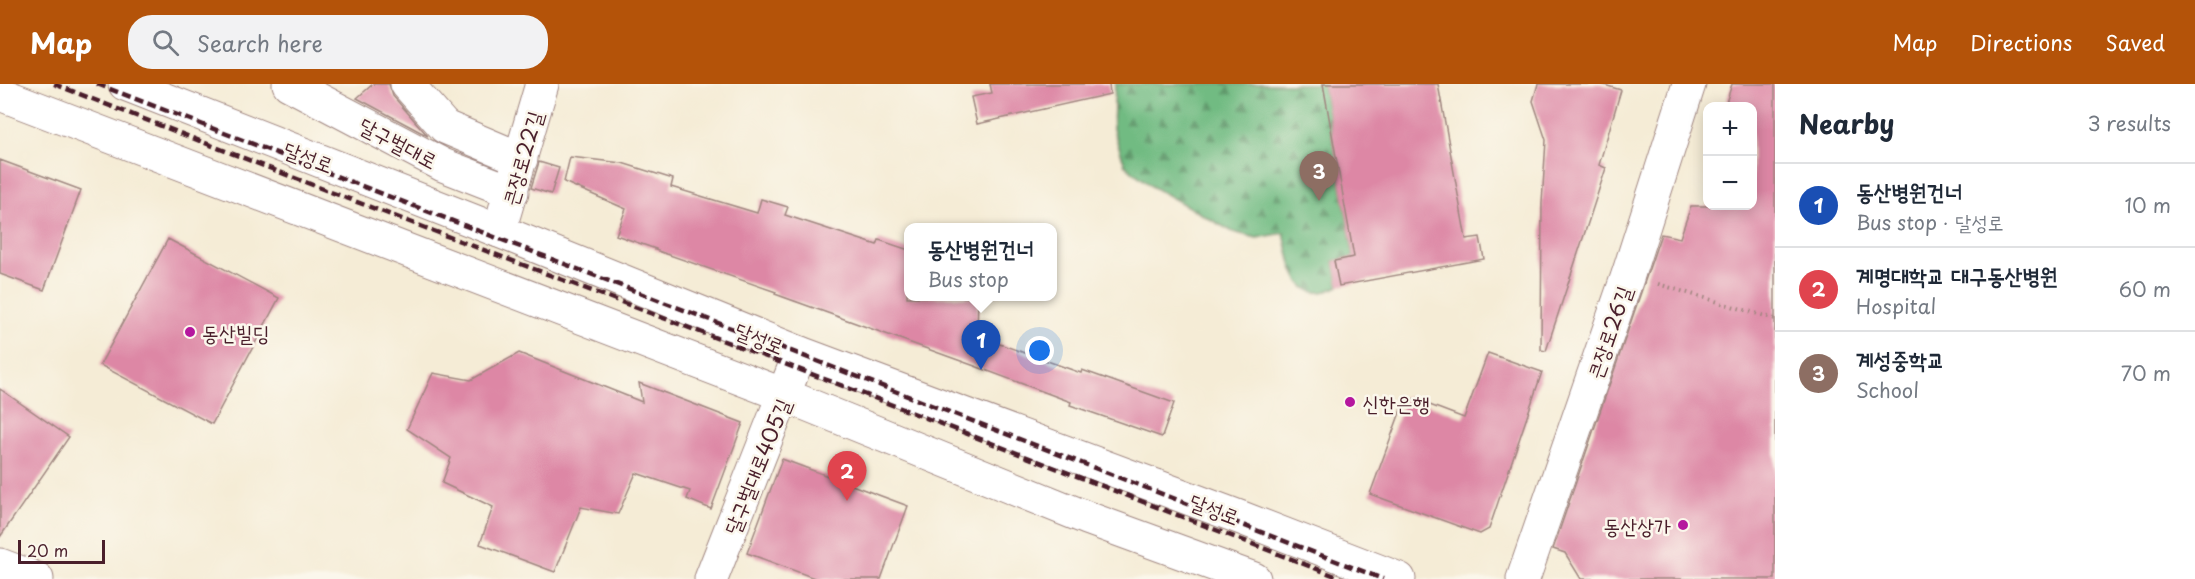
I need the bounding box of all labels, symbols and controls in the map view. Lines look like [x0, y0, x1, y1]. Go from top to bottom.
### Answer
search box [128, 15, 548, 69]
text: Map [30, 21, 92, 64]
icon: search [149, 26, 182, 59]
text: Search here [197, 26, 323, 59]
text: Map [1892, 26, 1937, 58]
text: Directions [1970, 26, 2072, 58]
text: Saved [2105, 26, 2165, 58]
map controls [1703, 102, 1757, 210]
button: + [1703, 102, 1757, 156]
text: Nearby [1799, 104, 1894, 143]
street label: 큰장로22길 [492, 107, 550, 209]
street label: 달구벌대로 [354, 108, 444, 176]
text: 3 results [2088, 108, 2171, 138]
street label: 달성로 [280, 132, 338, 180]
pin: 3 [1300, 152, 1338, 201]
button: − [1703, 156, 1757, 210]
text: 동산병원건너 [1856, 174, 1962, 207]
text: 1 [1814, 190, 1823, 220]
text: 10 m [2124, 190, 2171, 220]
text: Bus stop · 달성로 [1856, 207, 2004, 237]
popup [904, 223, 1057, 301]
text: 동산병원건너 [927, 231, 1034, 264]
text: 계명대학교 대구동산병원 [1856, 258, 2058, 291]
text: Bus stop [927, 264, 1009, 294]
text: 2 [1811, 274, 1826, 304]
text: 60 m [2119, 274, 2171, 304]
street label: 큰장로26길 [1577, 281, 1639, 383]
text: Hospital [1856, 291, 1936, 321]
street label: 달성로 [731, 313, 789, 361]
place label: 동산빌딩 [202, 316, 270, 348]
pin: 1 [962, 320, 1000, 370]
marker: 동산빌딩 [183, 325, 197, 339]
your location [1025, 336, 1054, 365]
text: 계성중학교 [1856, 342, 1945, 375]
text: 3 [1812, 358, 1825, 388]
text: 70 m [2121, 358, 2171, 388]
text: School [1856, 375, 1919, 405]
place label: 신한은행 [1362, 386, 1430, 418]
street label: 달구벌대로405길 [714, 393, 798, 539]
marker: 신한은행 [1343, 395, 1357, 409]
pin: 2 [828, 452, 866, 501]
street label: 달성로 [1186, 484, 1244, 532]
place label: 동산상가 [1603, 509, 1671, 541]
marker: 동산상가 [1676, 518, 1690, 532]
scale bar [18, 537, 105, 564]
text: 20 m [27, 538, 68, 562]

